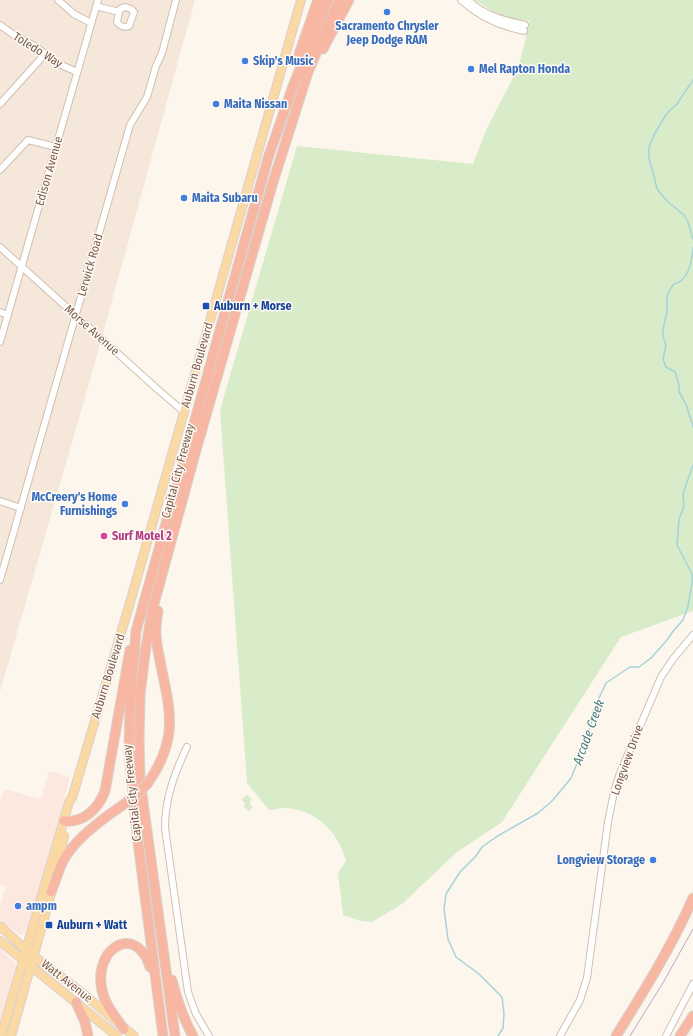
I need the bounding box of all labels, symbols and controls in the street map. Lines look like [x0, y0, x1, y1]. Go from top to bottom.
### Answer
marker: Sacramento Chrysler Jeep Dodge RAM [382, 7, 392, 17]
place label: Sacramento Chrysler Jeep Dodge RAM [335, 19, 439, 47]
street label: Toledo Way [11, 29, 66, 71]
place label: Skip's Music [253, 54, 314, 68]
marker: Skip's Music [240, 56, 250, 66]
place label: Mel Rapton Honda [479, 62, 570, 76]
marker: Mel Rapton Honda [466, 64, 476, 74]
place label: Maita Nissan [224, 97, 287, 111]
marker: Maita Nissan [211, 99, 221, 109]
street label: Edison Avenue [32, 135, 66, 207]
place label: Maita Subaru [192, 191, 258, 205]
marker: Maita Subaru [179, 193, 189, 203]
street label: Lerwick Road [74, 232, 106, 298]
place label: Auburn + Morse [213, 299, 292, 313]
marker: Auburn + Morse [201, 301, 211, 311]
street label: Morse Avenue [62, 302, 122, 358]
street label: Auburn Boulevard [178, 321, 216, 409]
street label: Capital City Freeway [159, 422, 198, 520]
place label: McCreery's Home Furnishings [31, 490, 118, 518]
marker: McCreery's Home Furnishings [120, 499, 130, 509]
place label: Surf Motel 2 [112, 529, 172, 543]
marker: Surf Motel 2 [99, 531, 109, 541]
street label: Auburn Boulevard [88, 632, 128, 720]
water label: Arcade Creek [569, 697, 607, 768]
street label: Longview Drive [608, 723, 646, 797]
street label: Capital City Freeway [120, 743, 144, 842]
place label: Longview Storage [557, 853, 645, 867]
marker: Longview Storage [648, 855, 658, 865]
place label: ampm [26, 899, 57, 913]
marker: ampm [13, 901, 23, 911]
place label: Auburn + Watt [56, 918, 128, 932]
marker: Auburn + Watt [44, 920, 54, 930]
street label: Watt Avenue [39, 957, 95, 1005]

